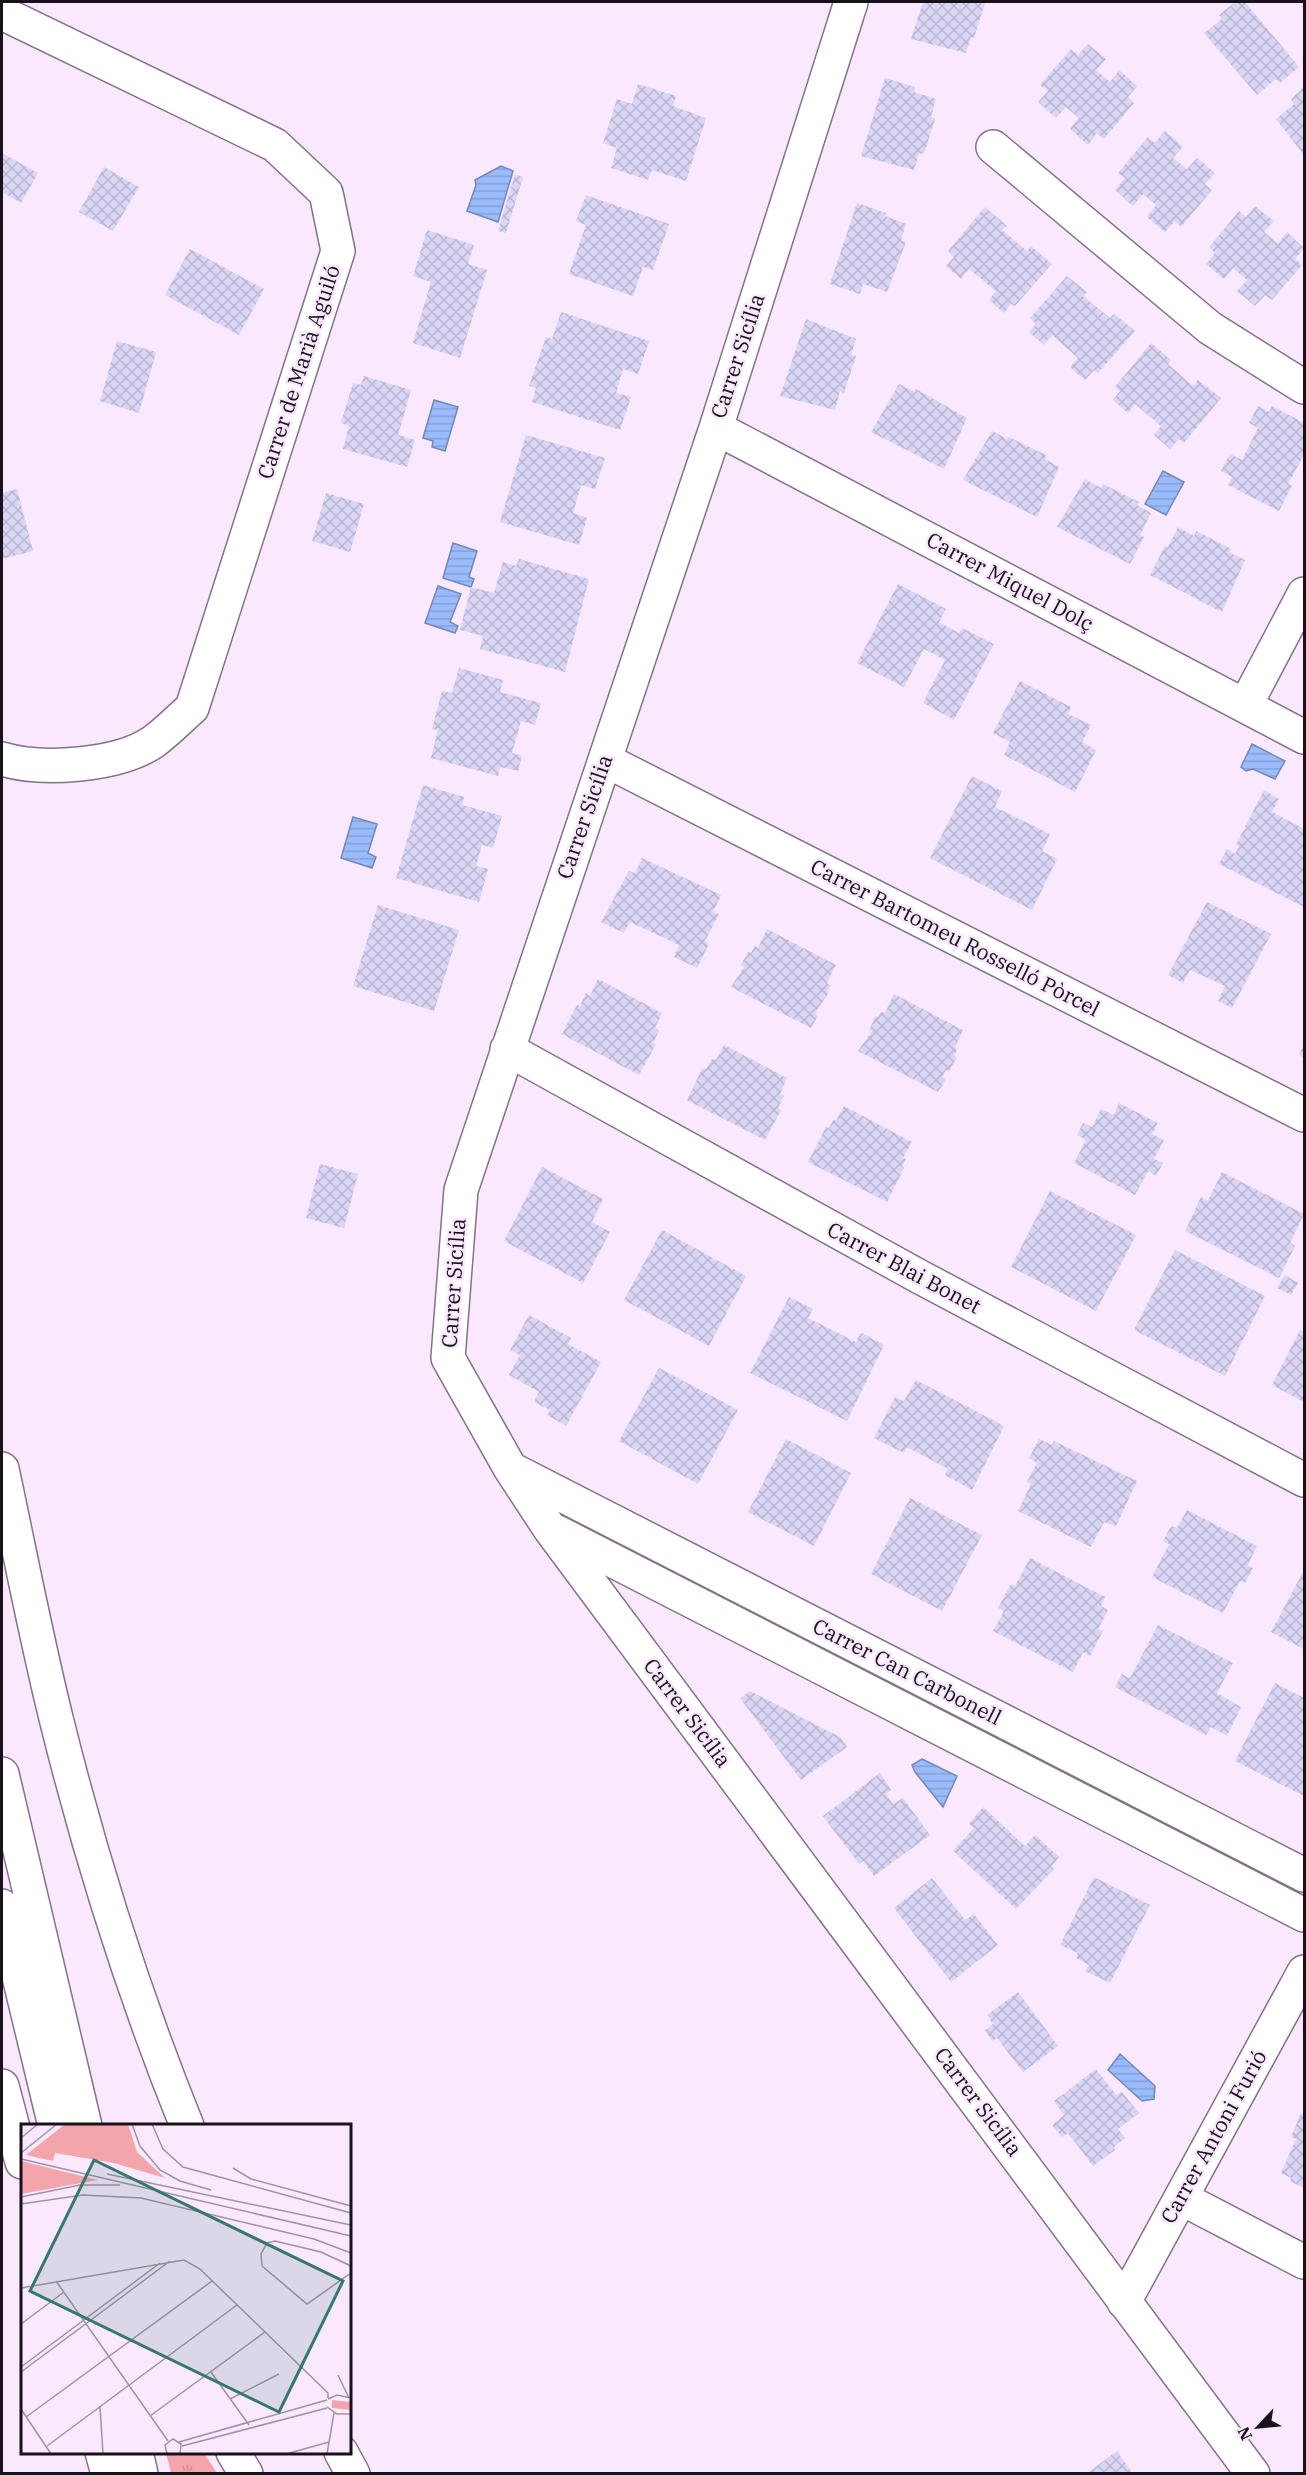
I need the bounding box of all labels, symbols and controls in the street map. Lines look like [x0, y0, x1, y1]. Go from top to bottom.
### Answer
street label: Carrer de Marià Aguiló [250, 261, 346, 482]
street label: Carrer Sicília [704, 290, 770, 422]
street label: Carrer Miquel Dolç [922, 525, 1099, 637]
street label: Carrer Sicília [550, 751, 618, 883]
street label: Carrer Bartomeu Rosselló Pòrcel [806, 852, 1105, 1022]
street label: Carrer Blai Bonet [823, 1215, 986, 1319]
street label: Carrer Sicília [435, 1217, 471, 1349]
street label: Carrer Can Carbonell [808, 1611, 1007, 1731]
street label: Carrer Sicília [638, 1652, 738, 1773]
street label: Carrer Sicília [929, 2041, 1029, 2162]
street label: Carrer Antoni Furió [1154, 2045, 1272, 2228]
inset map [21, 2124, 351, 2454]
north arrow [1228, 2397, 1288, 2457]
text: N [1233, 2424, 1256, 2444]

